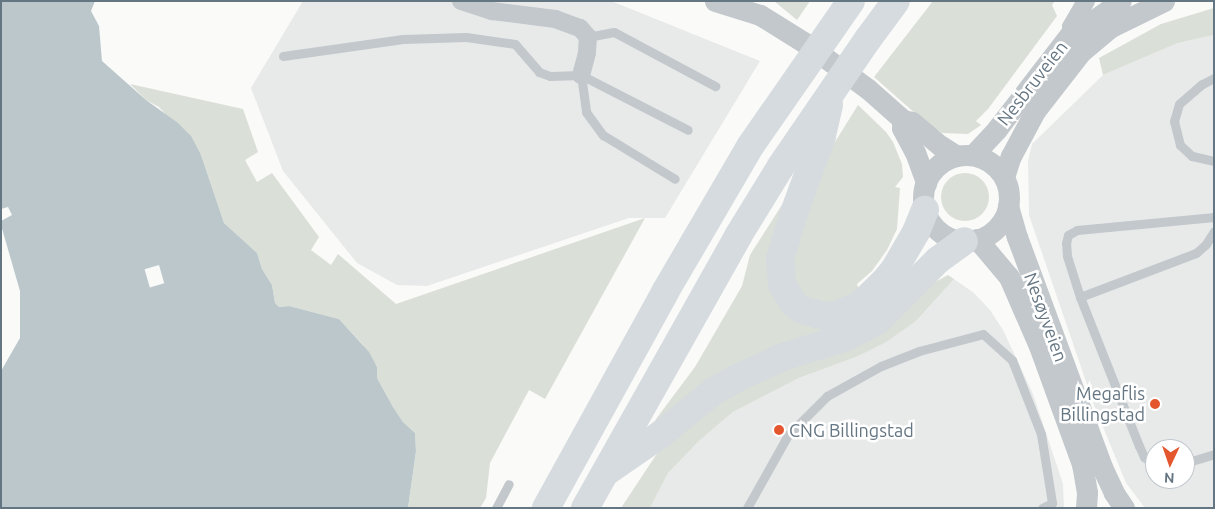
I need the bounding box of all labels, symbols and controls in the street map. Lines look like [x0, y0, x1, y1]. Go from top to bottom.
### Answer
street label: Nesbruveien [992, 36, 1072, 130]
street label: Nesøyveien [1020, 269, 1072, 365]
place label: Megaflis Billingstad [1060, 383, 1145, 426]
marker: Megaflis Billingstad [1149, 398, 1161, 410]
place label: CNG Billingstad [789, 419, 914, 441]
marker: CNG Billingstad [773, 424, 785, 436]
north arrow [1145, 439, 1195, 489]
text: N [1164, 470, 1175, 486]

